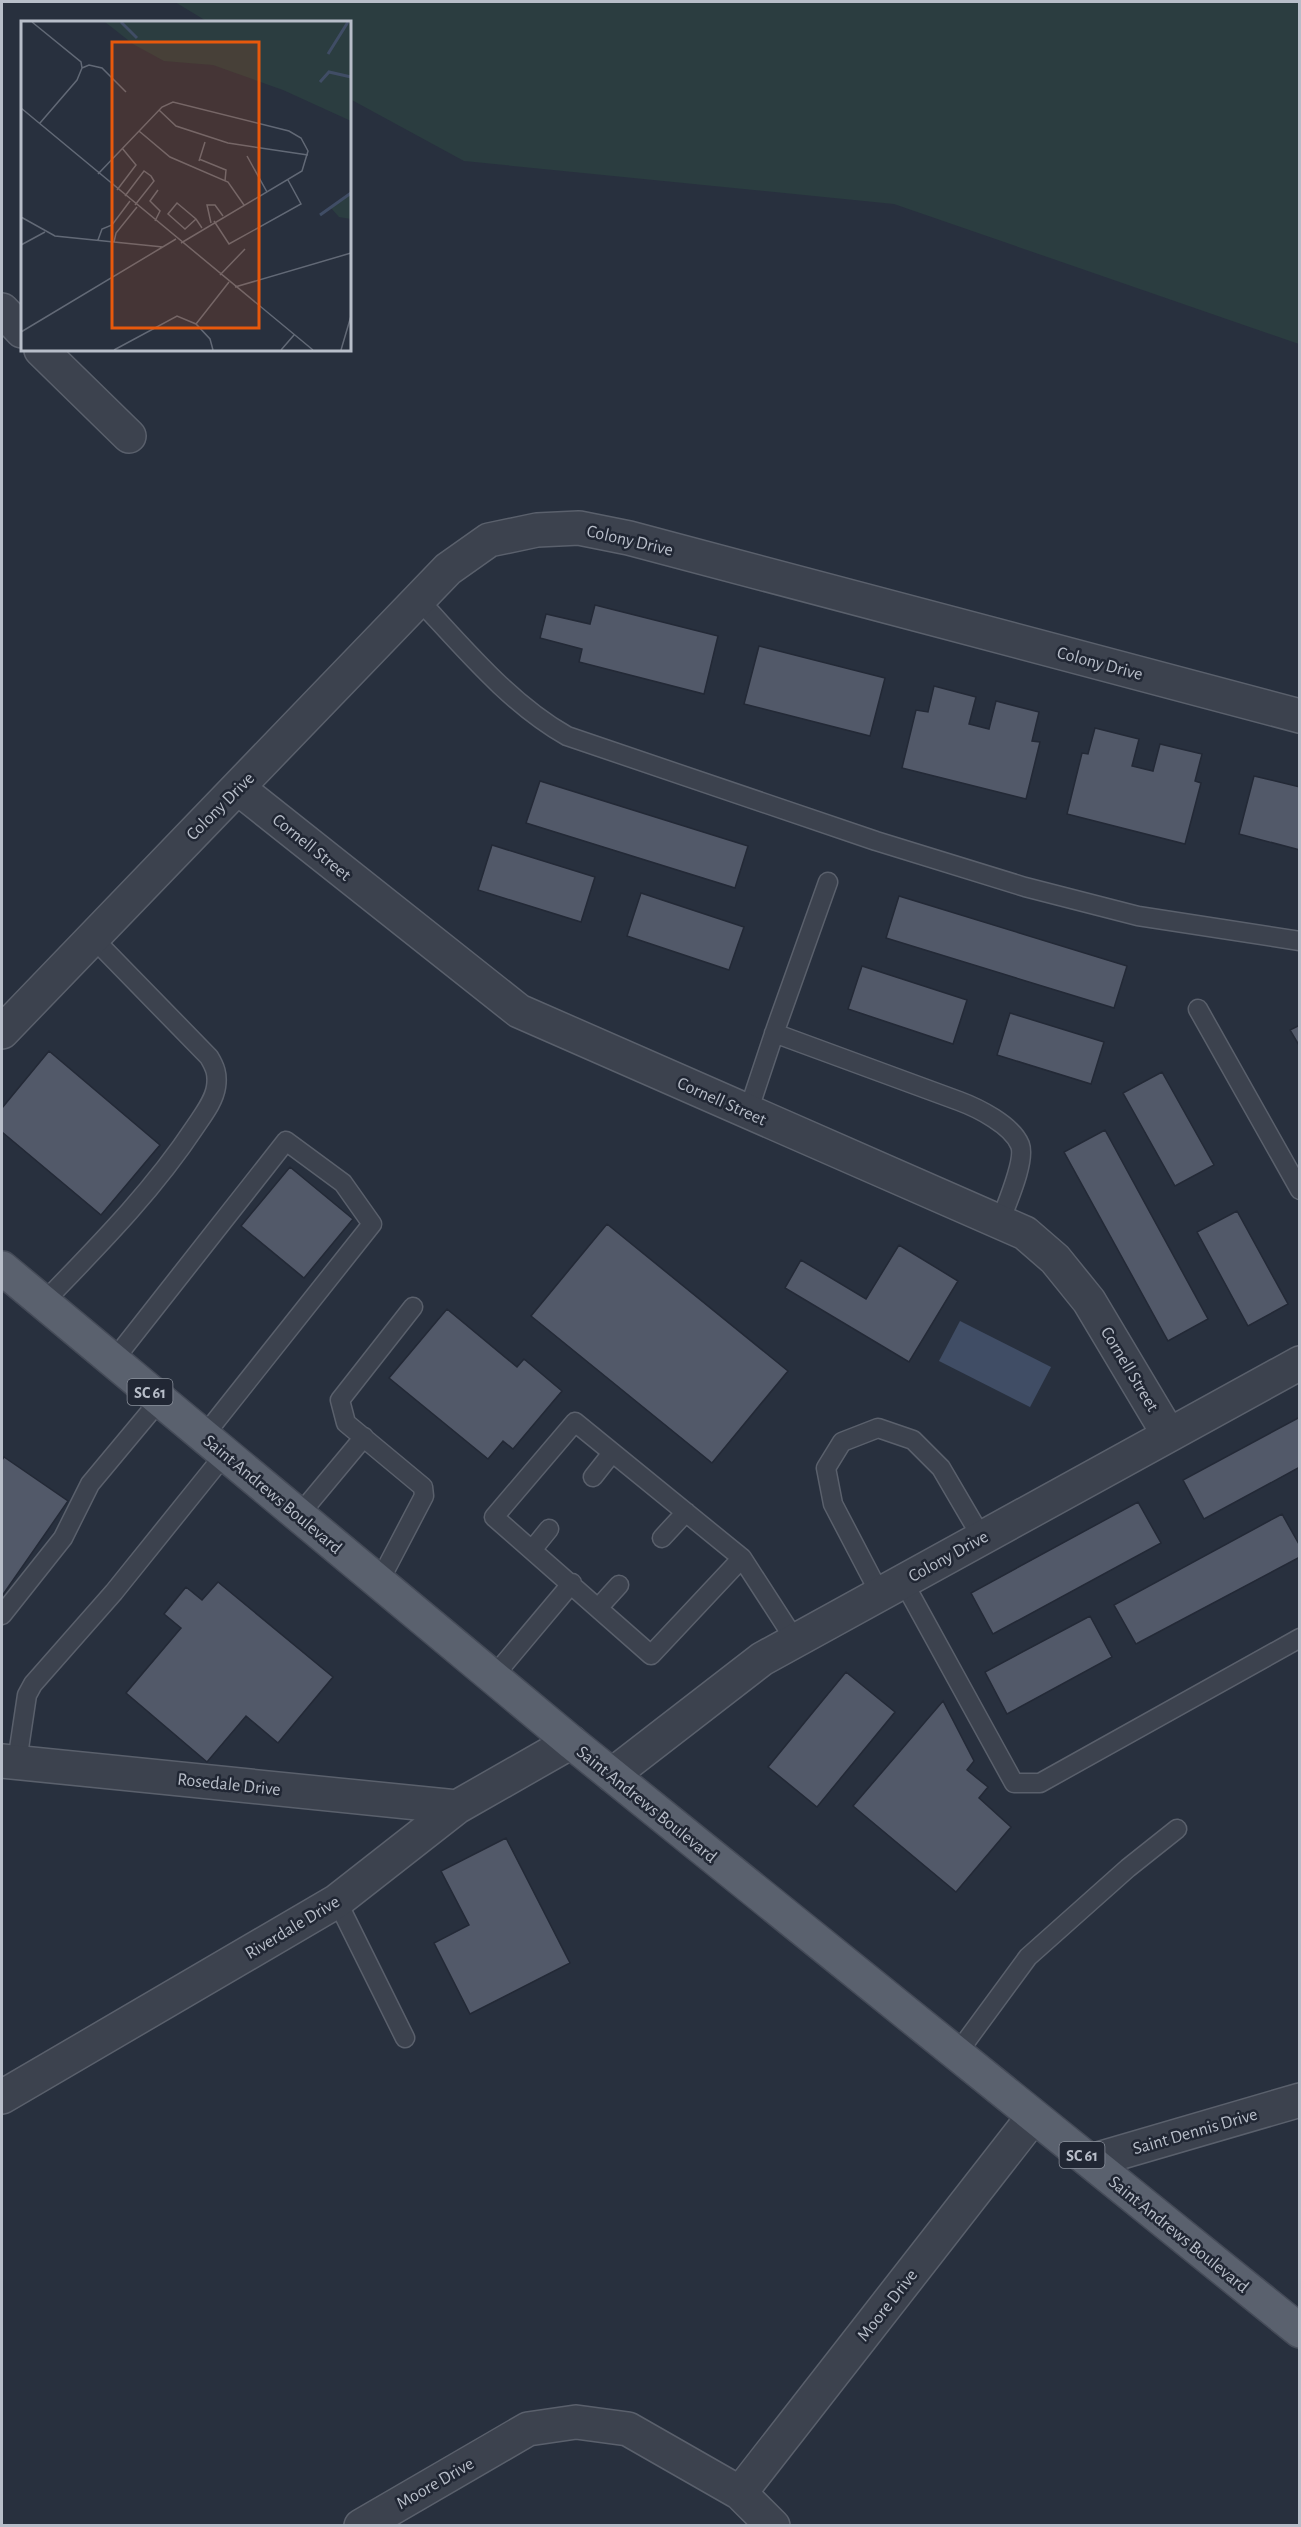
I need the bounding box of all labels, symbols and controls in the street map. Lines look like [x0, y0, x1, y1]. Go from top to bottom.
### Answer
inset map [21, 21, 351, 351]
street label: Colony Drive [585, 522, 675, 560]
street label: Colony Drive [1055, 644, 1145, 684]
street label: Colony Drive [183, 769, 258, 844]
street label: Cornell Street [269, 811, 354, 885]
street label: Cornell Street [674, 1074, 769, 1130]
street label: Cornell Street [1097, 1324, 1162, 1415]
road number: SC 61 [128, 1379, 172, 1405]
street label: Saint Andrews Boulevard [200, 1432, 345, 1558]
street label: Colony Drive [906, 1528, 991, 1586]
street label: Saint Andrews Boulevard [573, 1743, 720, 1867]
street label: Rosedale Drive [176, 1771, 282, 1799]
street label: Riverdale Drive [242, 1893, 343, 1963]
street label: Saint Dennis Drive [1131, 2106, 1260, 2158]
road number: SC 61 [1060, 2142, 1104, 2168]
street label: Saint Andrews Boulevard [1105, 2173, 1252, 2297]
street label: Moore Drive [854, 2266, 921, 2345]
street label: Moore Drive [394, 2455, 477, 2513]

